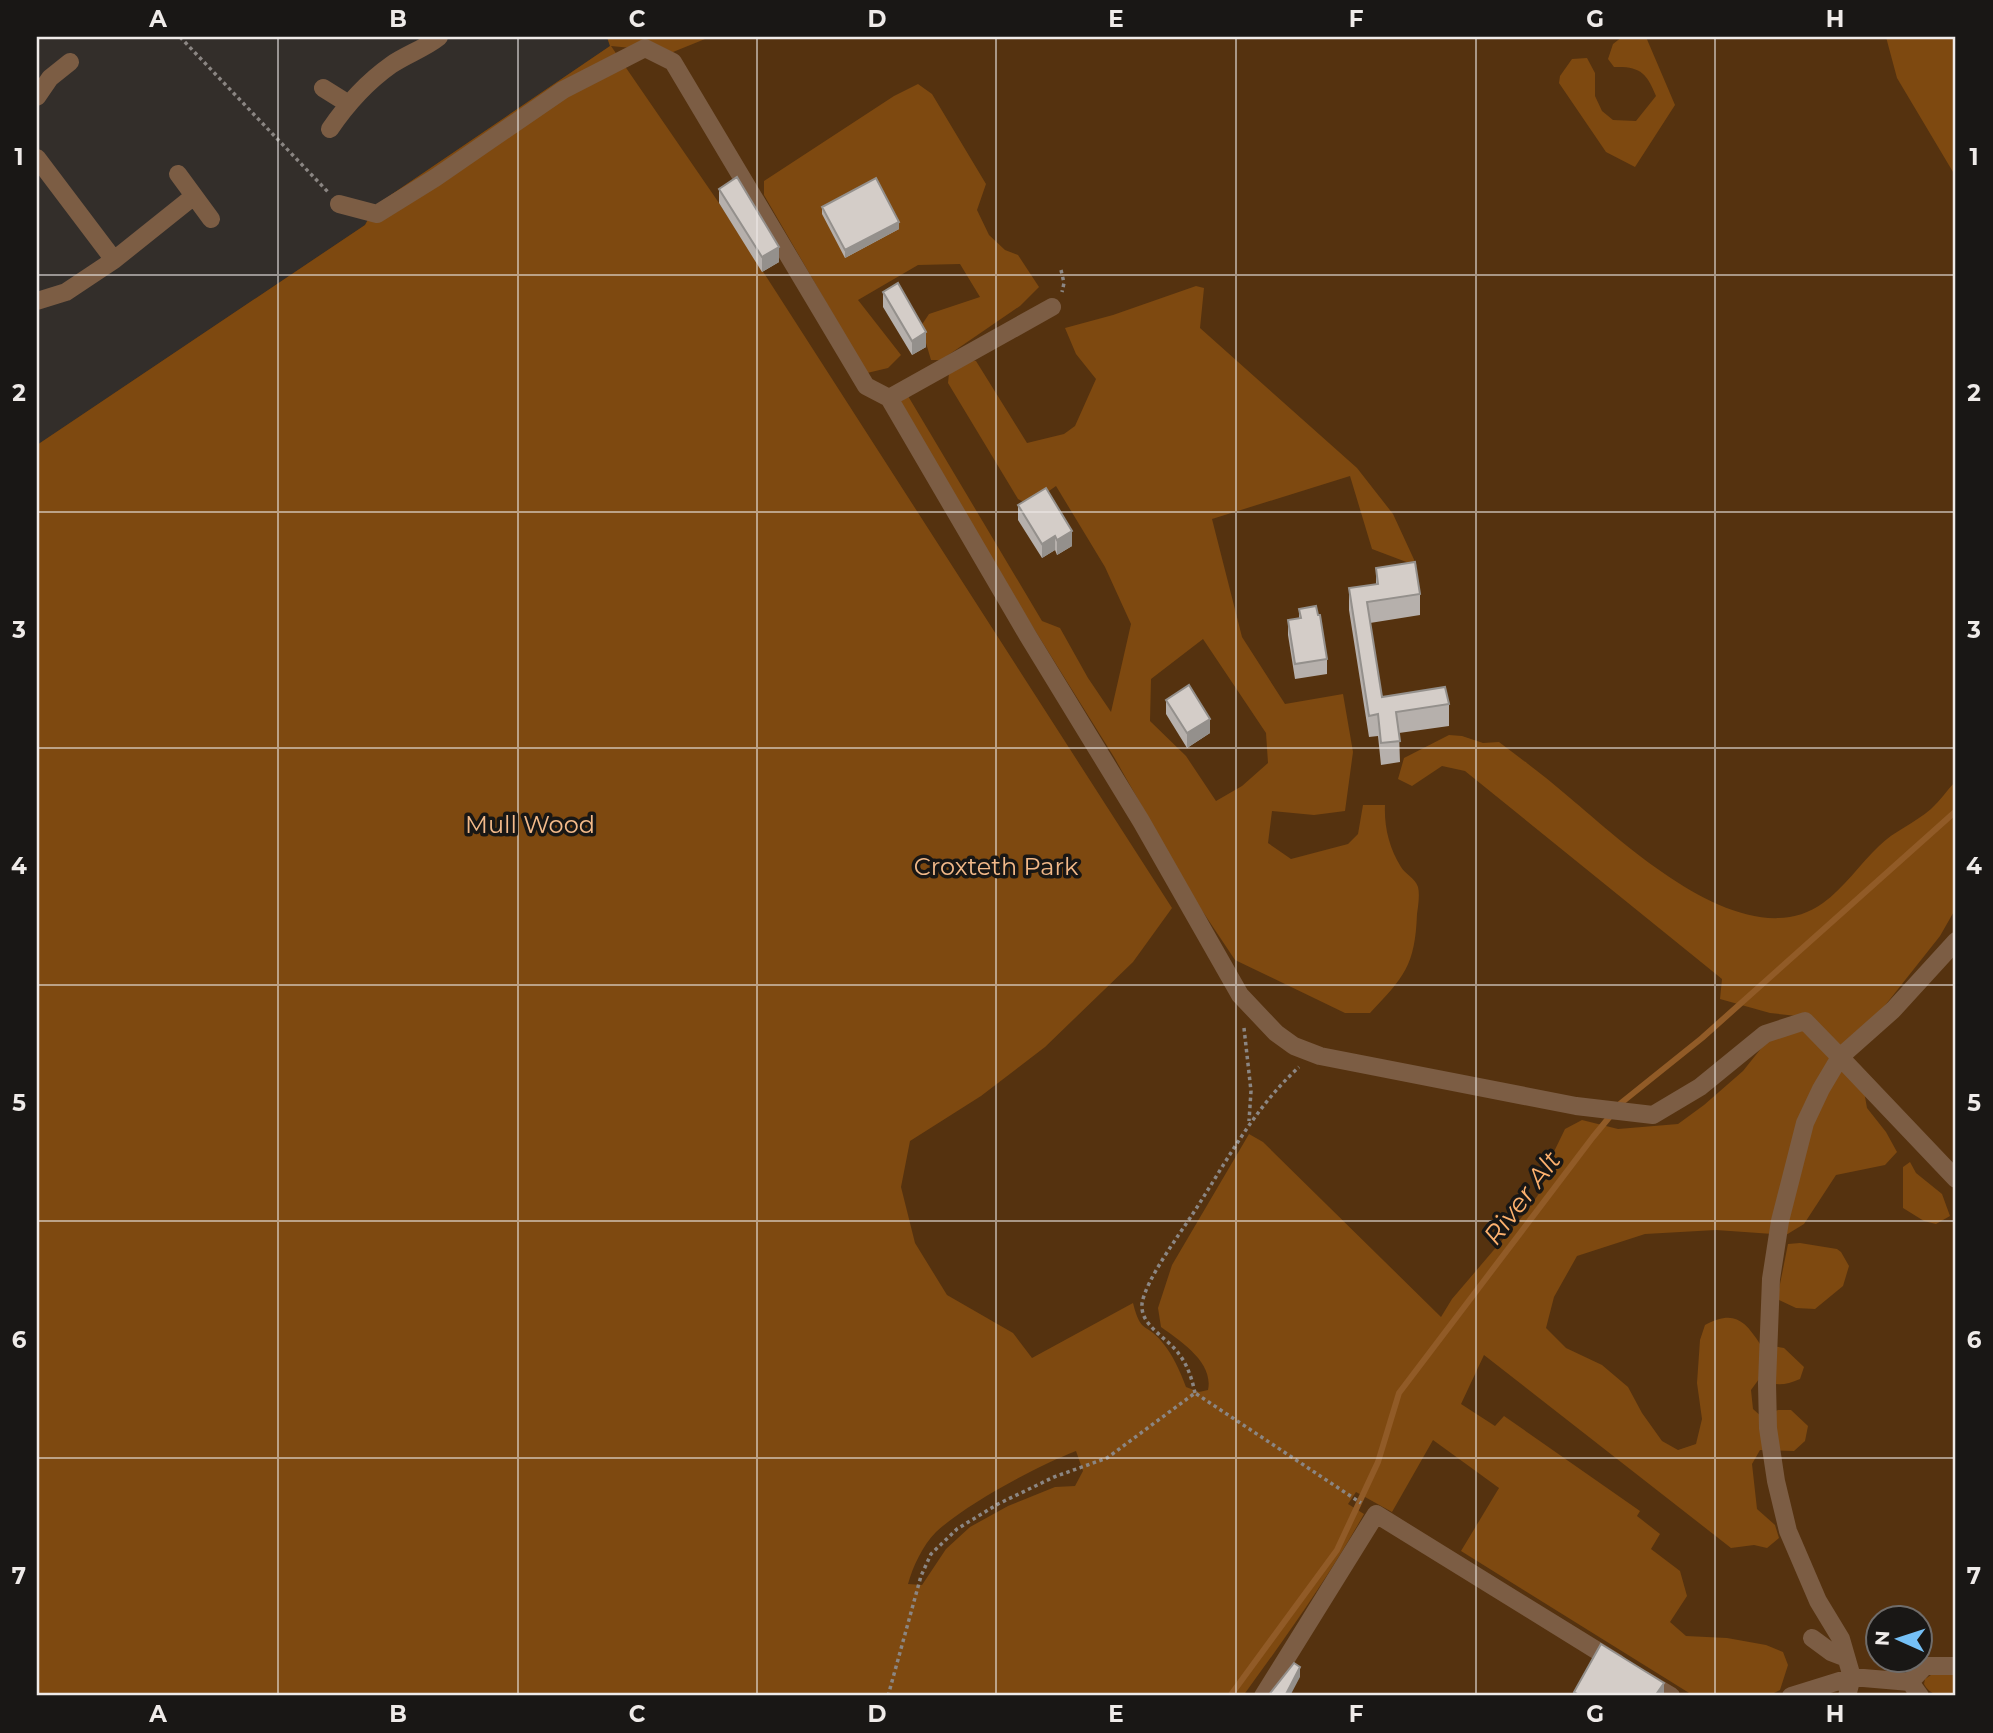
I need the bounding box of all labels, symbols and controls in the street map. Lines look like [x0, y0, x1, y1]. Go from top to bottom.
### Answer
text: A [148, 5, 167, 33]
text: B [389, 5, 407, 33]
text: C [629, 5, 646, 33]
text: D [868, 5, 887, 33]
text: E [1108, 5, 1124, 33]
text: F [1349, 5, 1364, 33]
text: G [1586, 5, 1604, 33]
text: H [1826, 5, 1844, 33]
text: 1 [14, 143, 24, 171]
text: 1 [1969, 143, 1979, 171]
text: 2 [12, 379, 26, 407]
text: 2 [1967, 379, 1981, 407]
text: 3 [11, 616, 26, 644]
text: 3 [1966, 616, 1981, 644]
park label: Mull Wood [465, 810, 595, 839]
text: 4 [11, 852, 27, 880]
park label: Croxteth Park [914, 852, 1079, 881]
text: 4 [1966, 852, 1982, 880]
text: 5 [12, 1089, 26, 1117]
text: 5 [1967, 1089, 1981, 1117]
water label: River Alt [1477, 1145, 1568, 1251]
text: 6 [12, 1326, 27, 1354]
text: 6 [1967, 1326, 1982, 1354]
text: 7 [12, 1562, 26, 1590]
text: 7 [1967, 1562, 1981, 1590]
north arrow [1864, 1604, 1934, 1674]
text: N [1871, 1630, 1894, 1646]
text: A [148, 1700, 167, 1728]
text: B [389, 1700, 407, 1728]
text: C [629, 1700, 646, 1728]
text: D [868, 1700, 887, 1728]
text: E [1108, 1700, 1124, 1728]
text: F [1349, 1700, 1364, 1728]
text: G [1586, 1700, 1604, 1728]
text: H [1826, 1700, 1844, 1728]

